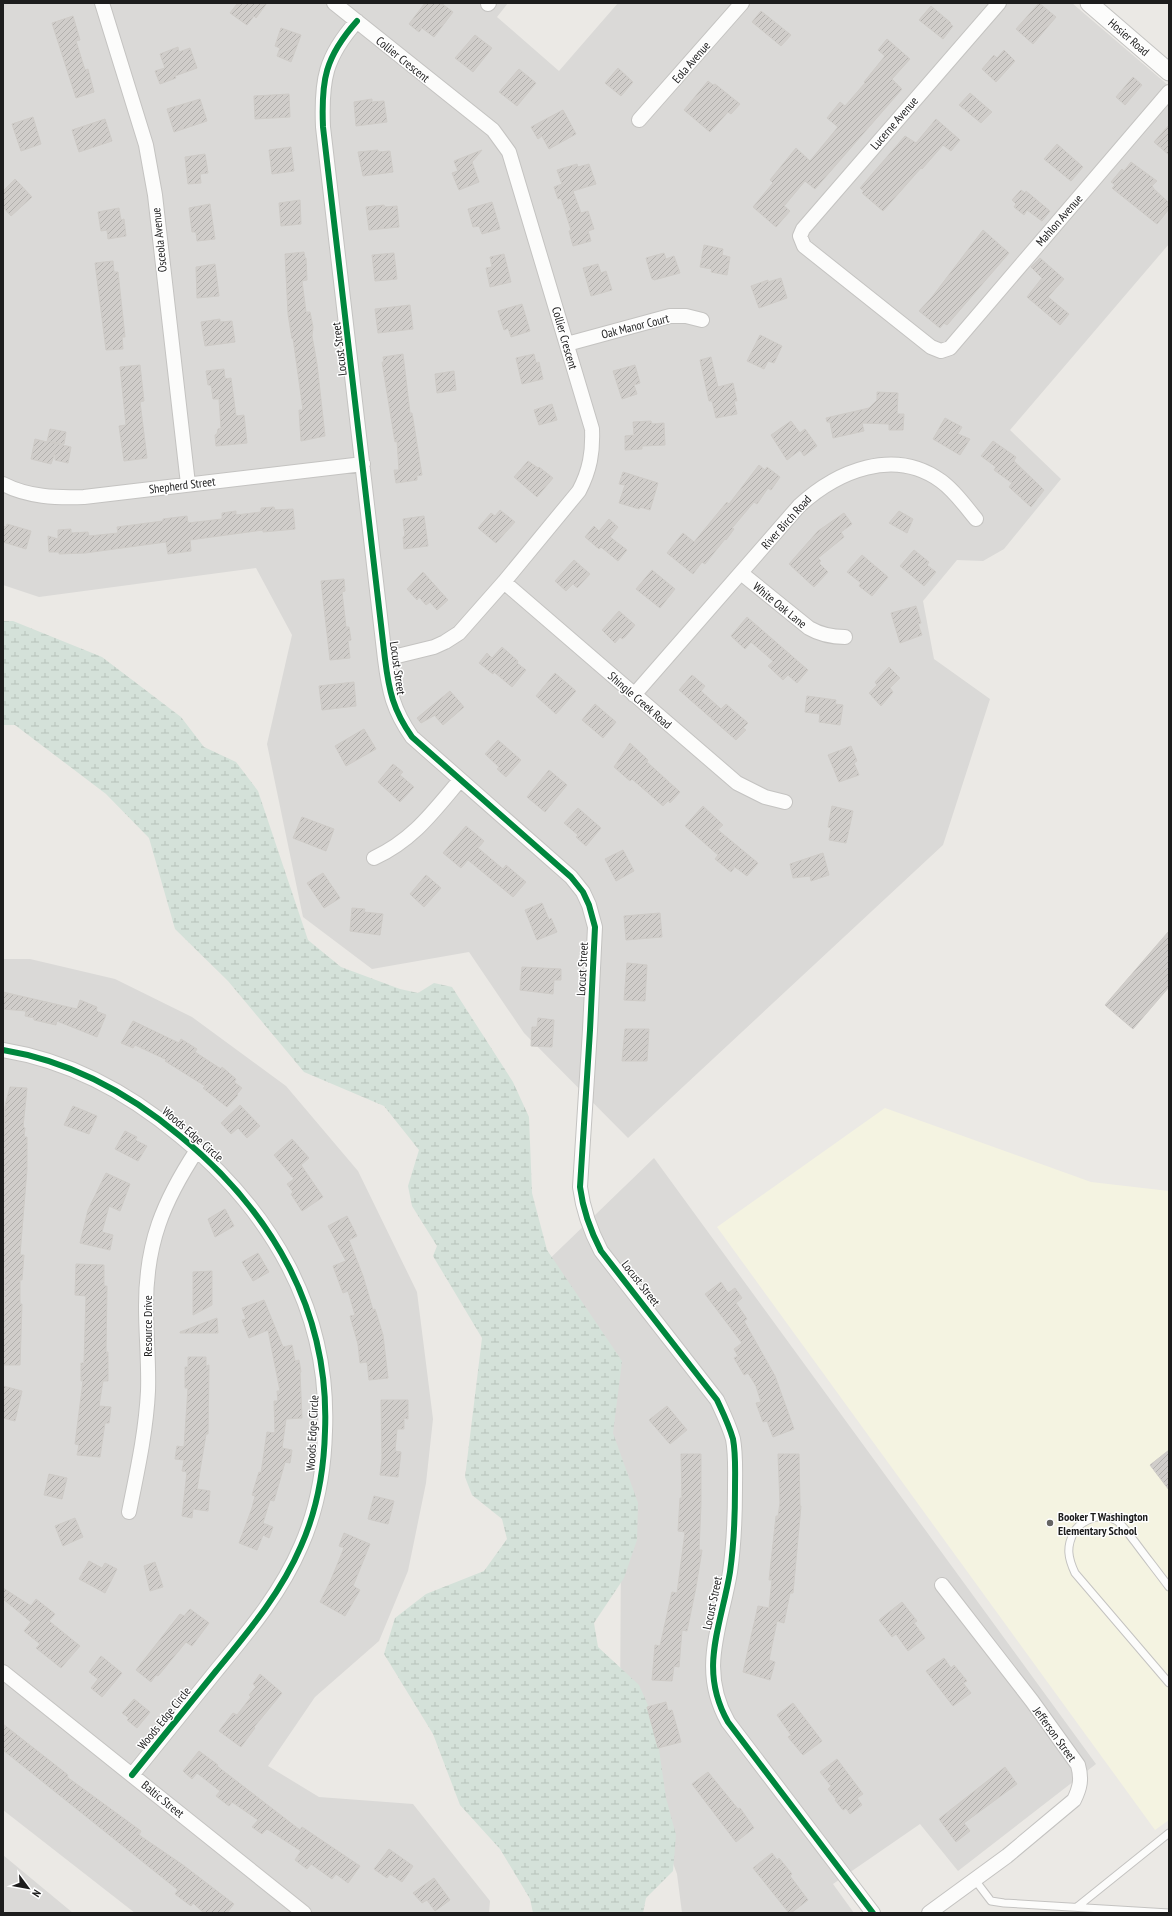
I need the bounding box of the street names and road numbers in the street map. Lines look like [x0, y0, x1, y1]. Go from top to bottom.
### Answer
street label: Hosier Road [1105, 15, 1153, 59]
street label: Collier Crescent [373, 33, 433, 86]
street label: Eola Avenue [669, 38, 713, 86]
street label: Lucerne Avenue [867, 93, 921, 152]
street label: Mahlon Avenue [1032, 191, 1086, 249]
street label: Osceola Avenue [148, 207, 170, 273]
street label: Collier Crescent [549, 305, 581, 372]
street label: Oak Manor Court [599, 310, 671, 342]
street label: Locust Street [328, 321, 350, 377]
street label: Shepherd Street [148, 473, 217, 497]
street label: River Birch Road [758, 492, 814, 552]
street label: White Oak Lane [750, 579, 810, 631]
street label: Locust Street [387, 640, 409, 696]
street label: Shingle Creek Road [605, 668, 675, 732]
street label: Locust Street [573, 941, 591, 996]
street label: Woods Edge Circle [159, 1103, 227, 1165]
street label: Locust Street [619, 1257, 664, 1309]
street label: Resource Drive [140, 1295, 155, 1357]
street label: Woods Edge Circle [303, 1395, 321, 1471]
street label: Locust Street [699, 1574, 725, 1631]
street label: Woods Edge Circle [134, 1684, 194, 1752]
street label: Jefferson Street [1030, 1703, 1080, 1765]
street label: Baltic Street [139, 1777, 188, 1821]

